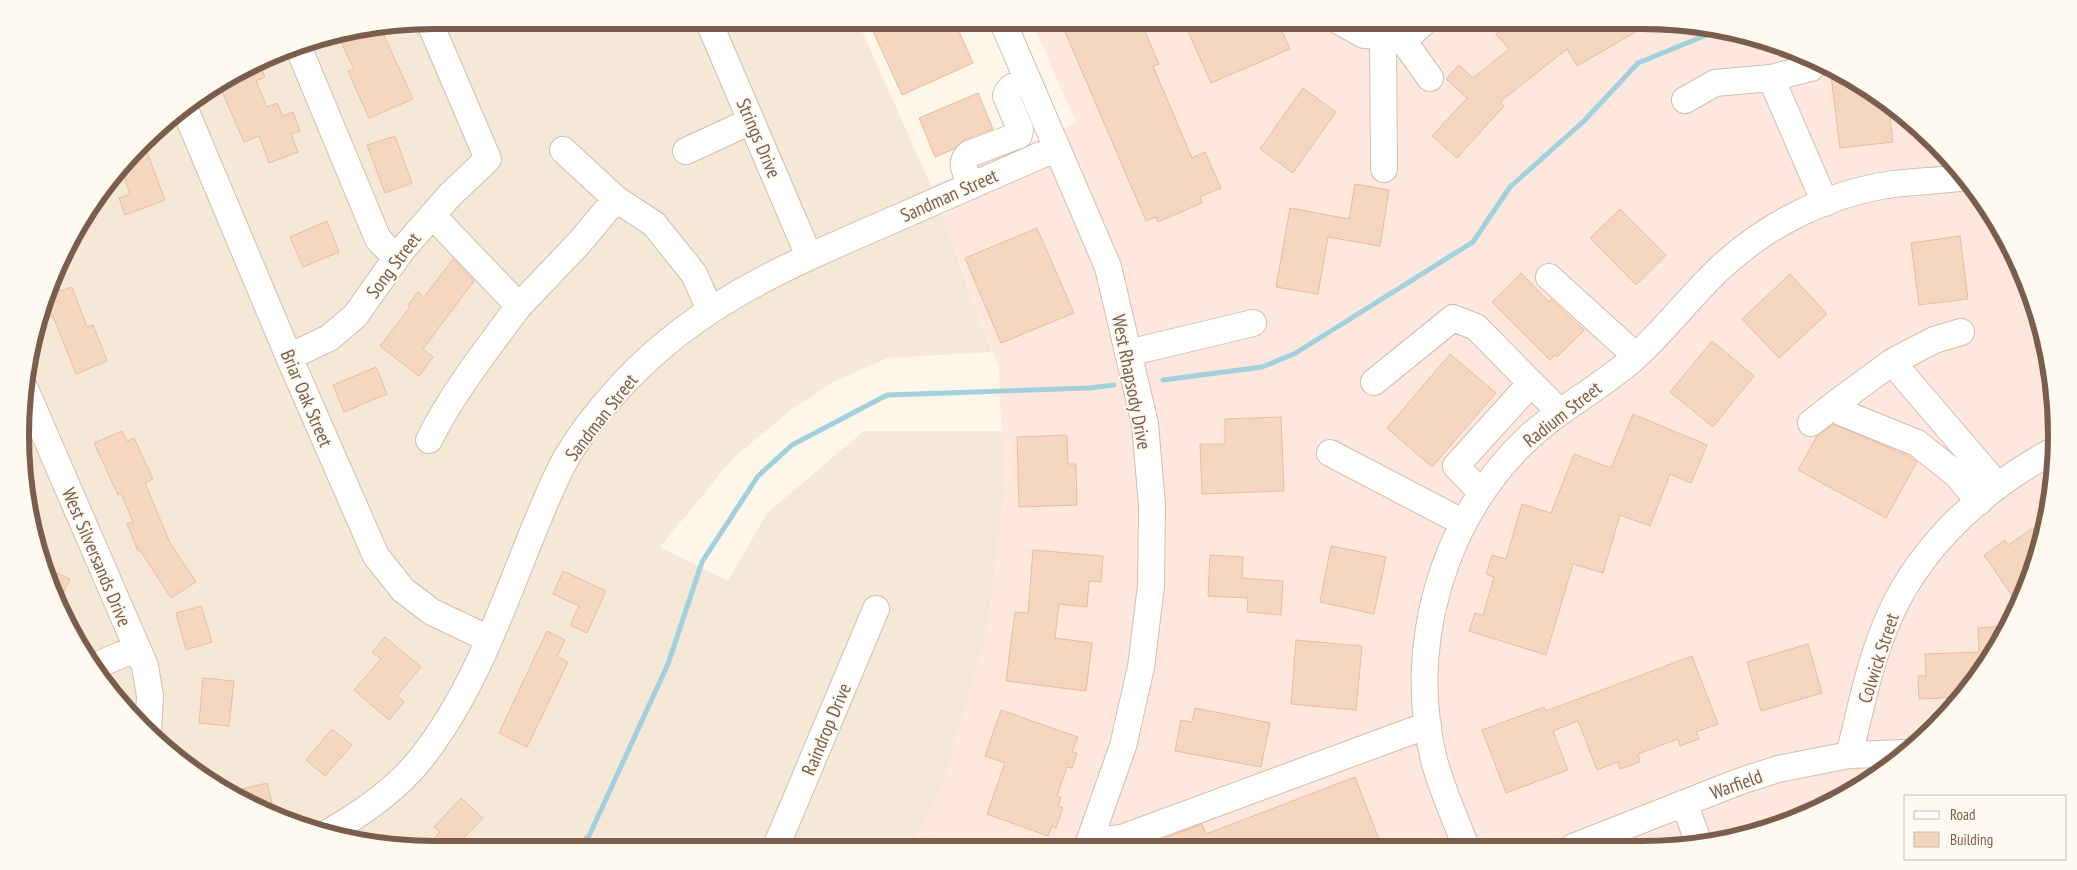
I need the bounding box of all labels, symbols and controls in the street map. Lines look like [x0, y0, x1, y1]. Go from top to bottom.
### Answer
street label: Strings Drive [732, 95, 787, 182]
street label: Sandman Street [897, 163, 1002, 227]
street label: Song Street [360, 227, 426, 303]
street label: West Rhapsody Drive [1107, 312, 1157, 452]
street label: Briar Oak Street [276, 346, 339, 451]
street label: Sandman Street [560, 368, 643, 465]
street label: Radium Street [1518, 375, 1607, 452]
street label: West Silversands Drive [57, 484, 137, 630]
street label: Colwick Street [1852, 609, 1904, 706]
street label: Raindrop Drive [796, 679, 856, 779]
street label: Warfield [1707, 764, 1765, 804]
legend [1904, 795, 2067, 860]
text: Road [1950, 805, 1976, 824]
text: Building [1950, 830, 1993, 849]

